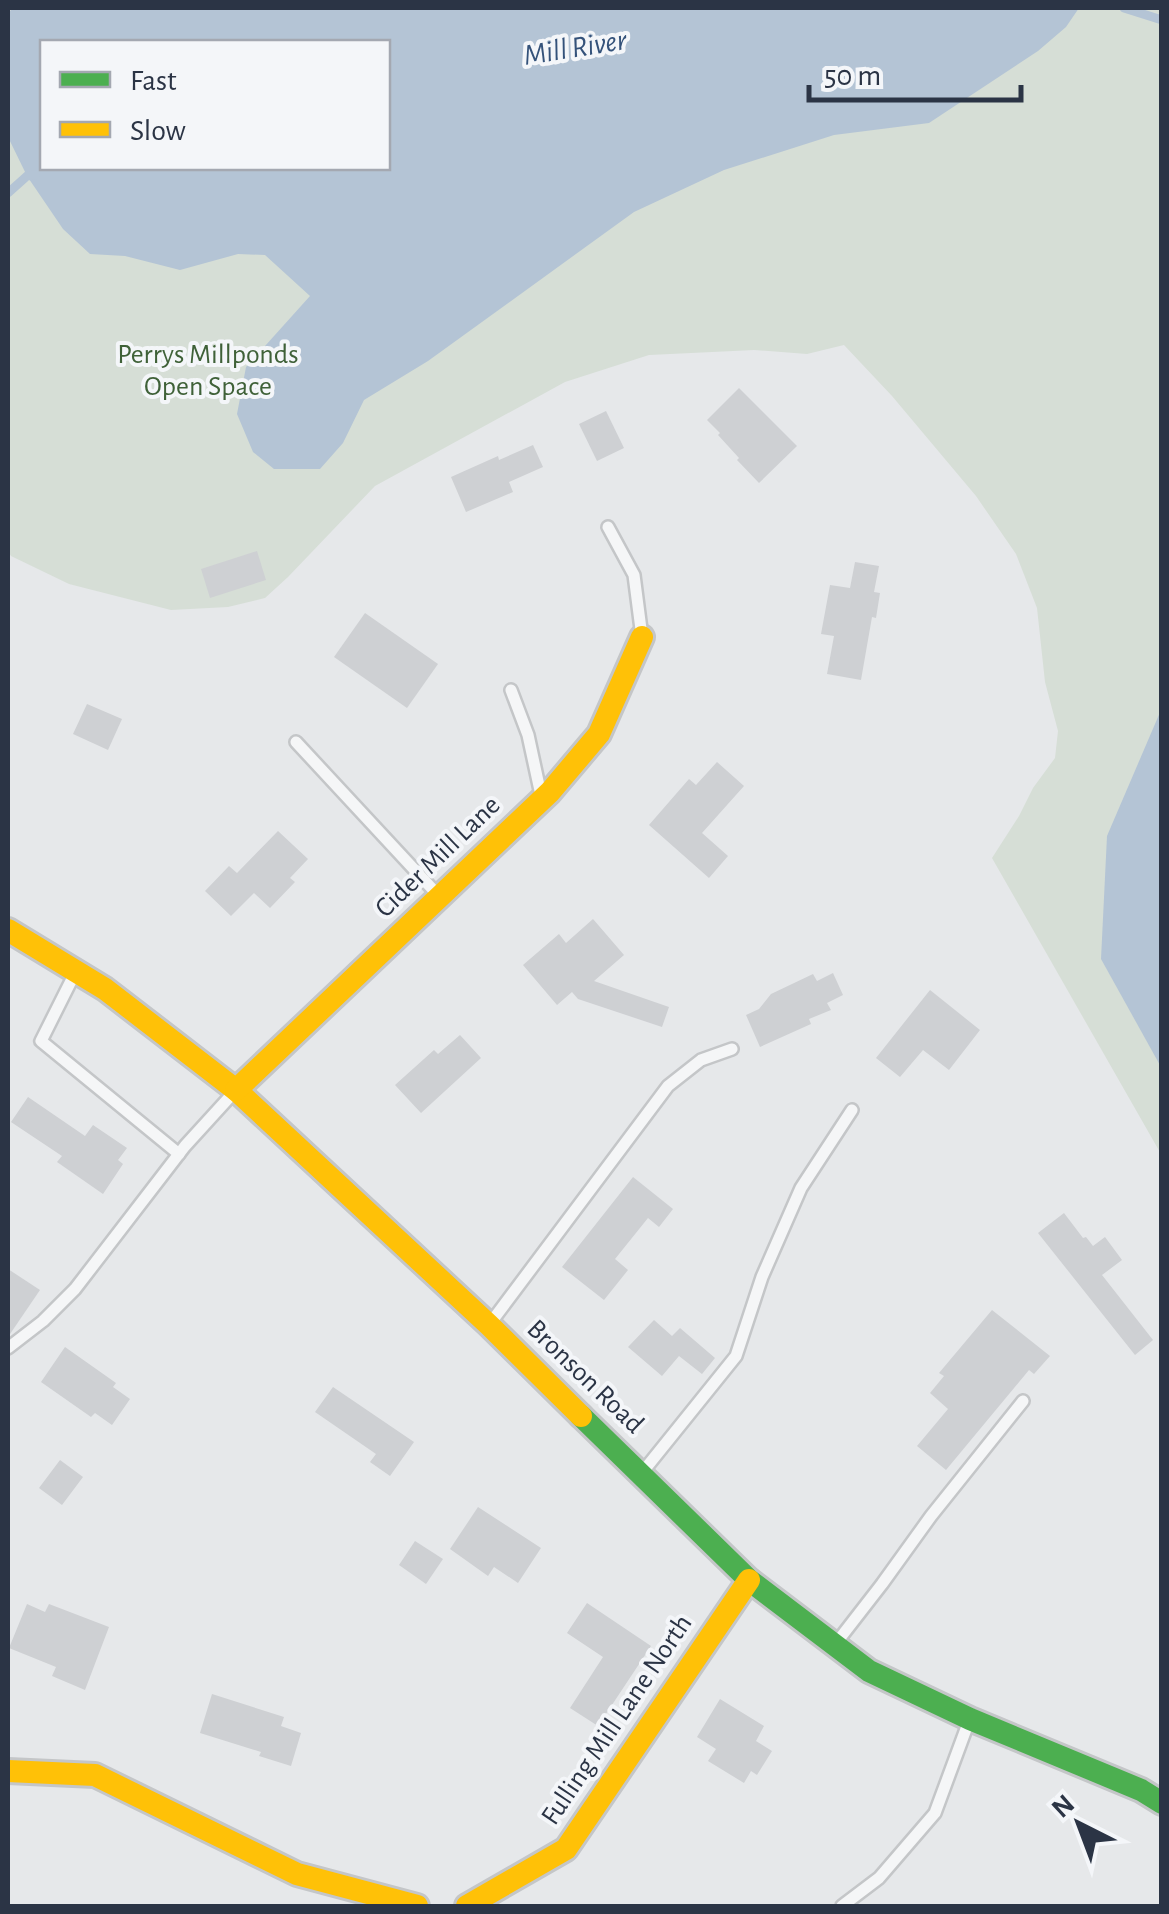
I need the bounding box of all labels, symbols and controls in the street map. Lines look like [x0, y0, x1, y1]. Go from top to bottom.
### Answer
water label: Mill River [521, 25, 630, 71]
legend [40, 40, 390, 170]
scale bar [809, 40, 1022, 102]
text: 50 m [824, 61, 881, 91]
text: Fast [130, 66, 177, 96]
text: Slow [130, 116, 186, 146]
park label: Perrys Millponds Open Space [117, 341, 299, 401]
street label: Cider Mill Lane [370, 791, 506, 923]
street label: Bronson Road [521, 1315, 649, 1439]
street label: Fulling Mill Lane North [536, 1610, 698, 1830]
north arrow [1029, 1774, 1129, 1874]
text: N [1047, 1790, 1080, 1824]

